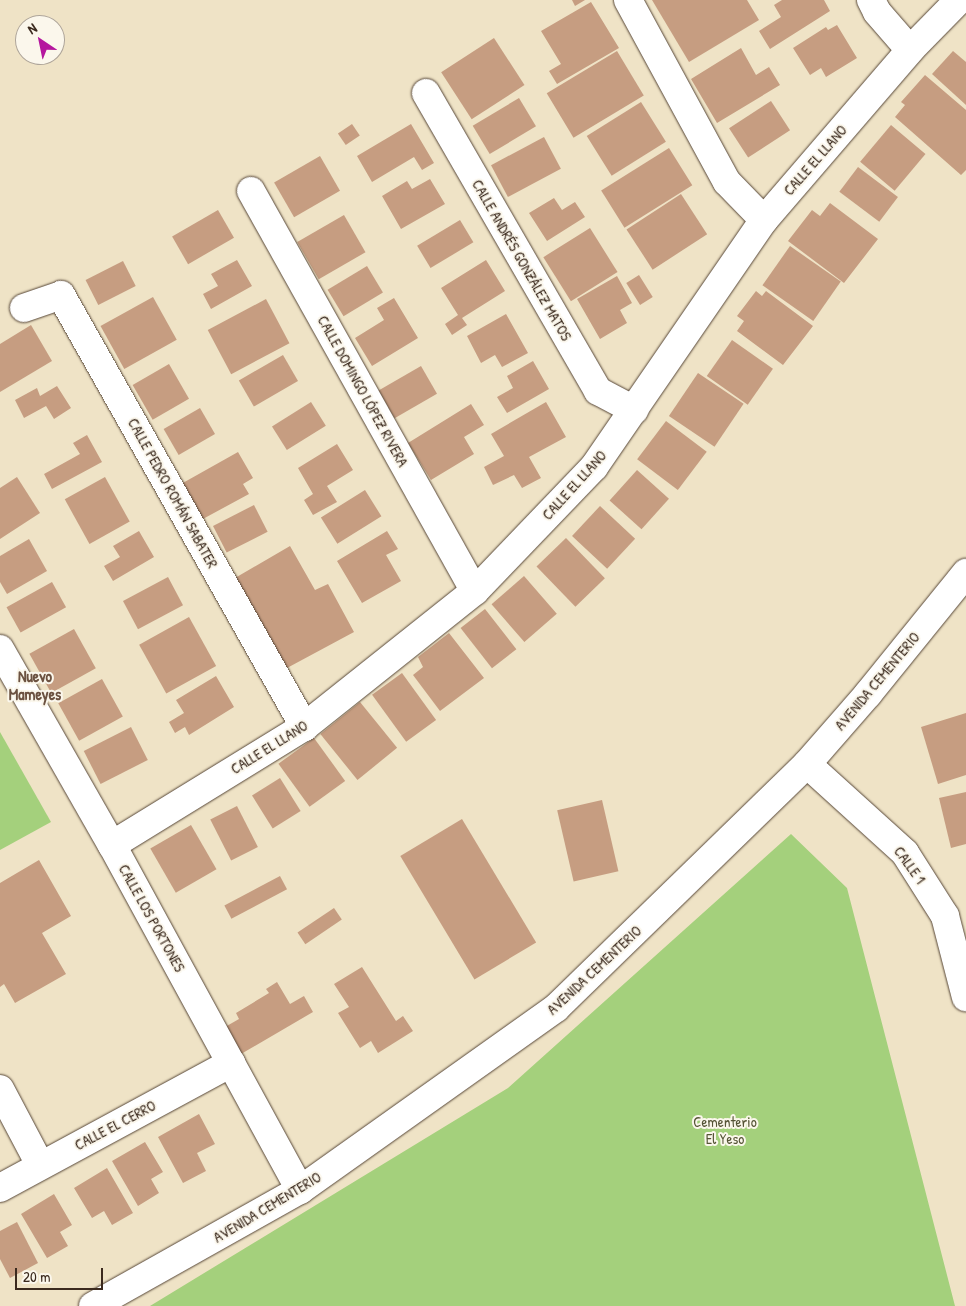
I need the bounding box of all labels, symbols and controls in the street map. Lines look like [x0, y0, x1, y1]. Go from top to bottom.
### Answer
north arrow [15, 15, 65, 65]
text: N [23, 18, 40, 38]
street label: CALLE EL LLANO [780, 121, 850, 199]
street label: CALLE ANDRÉS GONZÁLEZ MATOS [468, 176, 576, 344]
street label: CALLE DOMINGO LÓPEZ RIVERA [314, 312, 412, 470]
street label: CALLE PEDRO ROMÁN SABATER [124, 415, 222, 571]
street label: CALLE EL LLANO [538, 447, 610, 523]
street label: AVENIDA CEMENTERIO [831, 628, 923, 734]
district label: Nuevo Mameyes [9, 666, 61, 704]
street label: CALLE EL LLANO [227, 716, 311, 778]
street label: CALLE 1 [890, 843, 930, 887]
street label: CALLE LOS PORTONES [115, 861, 189, 975]
street label: AVENIDA CEMENTERIO [543, 922, 645, 1018]
street label: CALLE EL CERRO [71, 1096, 159, 1154]
park label: Cementerio El Yeso [693, 1112, 757, 1147]
street label: AVENIDA CEMENTERIO [210, 1168, 324, 1246]
scale bar [18, 1258, 105, 1290]
text: 20 m [23, 1266, 50, 1287]

